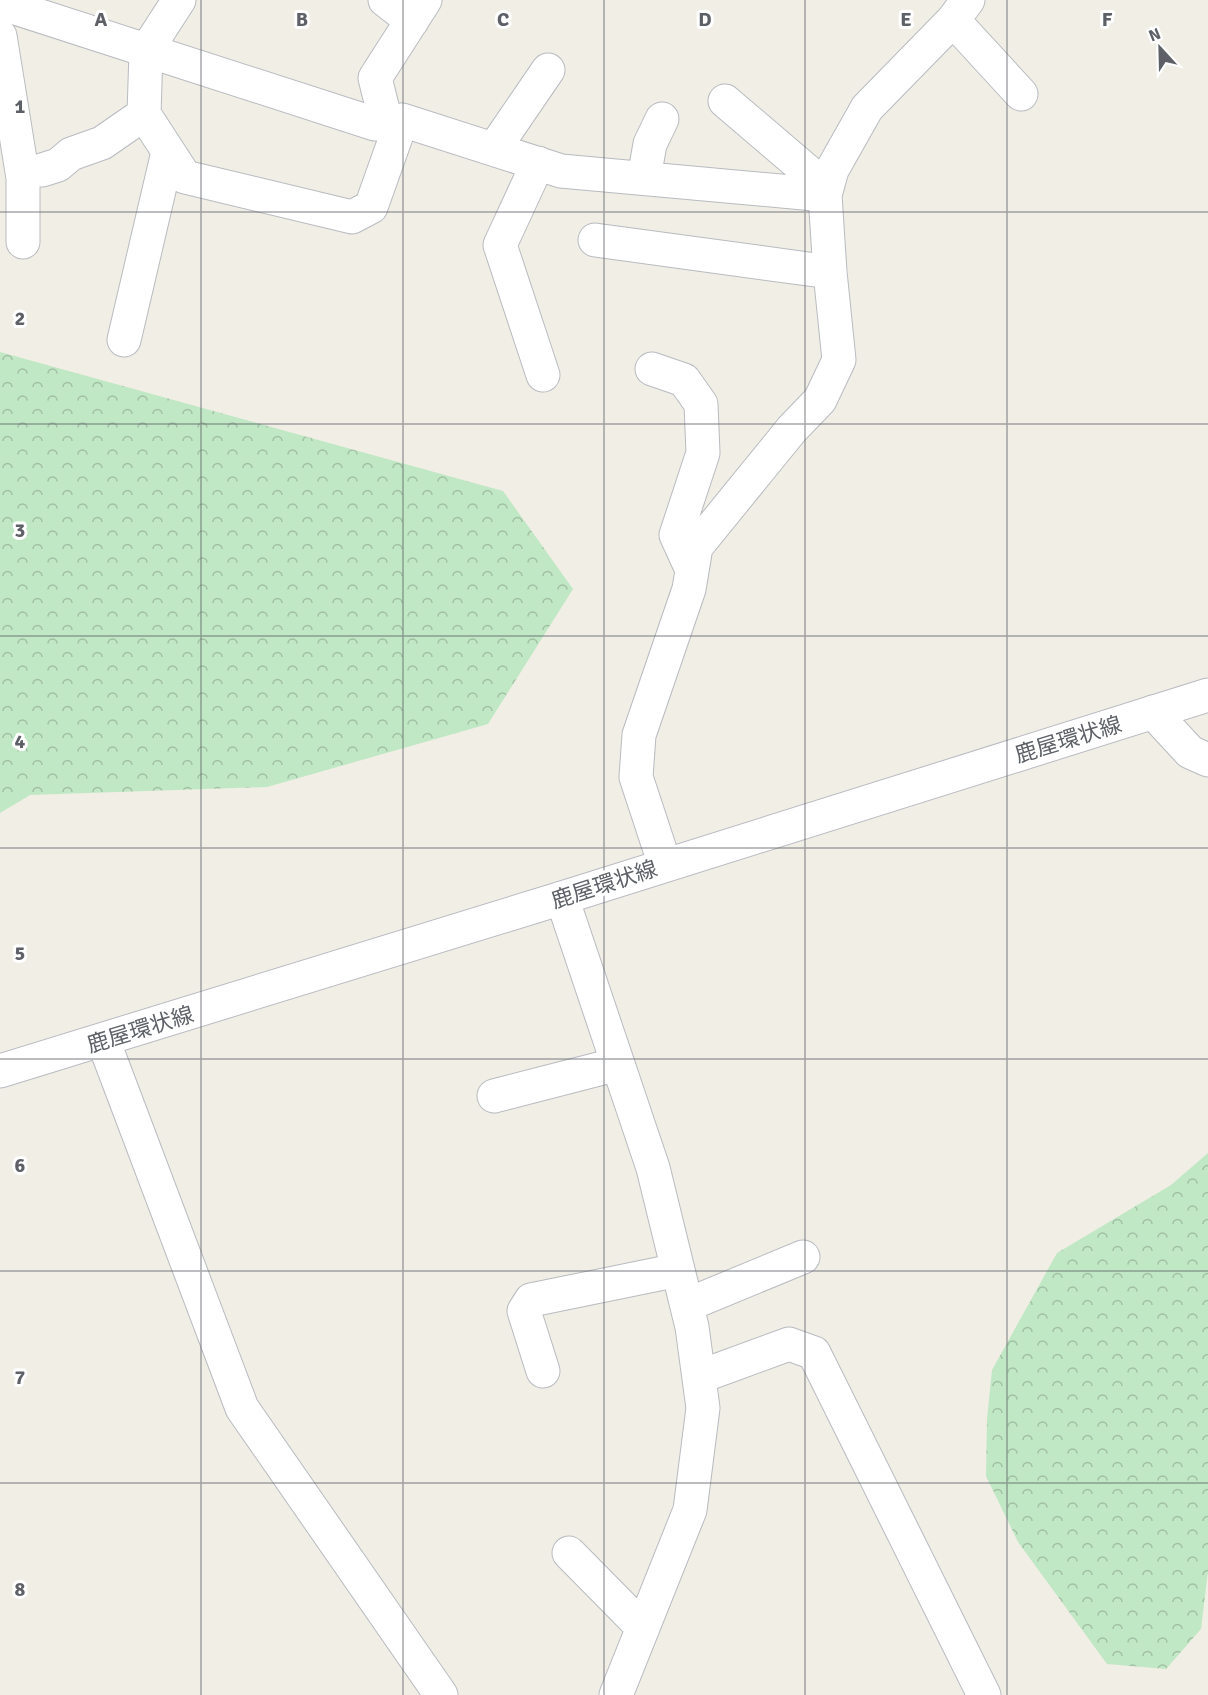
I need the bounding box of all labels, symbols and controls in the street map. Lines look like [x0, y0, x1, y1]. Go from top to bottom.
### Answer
text: A [95, 7, 108, 32]
text: B [296, 7, 308, 32]
text: C [497, 7, 509, 32]
text: D [698, 7, 712, 32]
text: E [900, 7, 912, 32]
text: F [1102, 7, 1113, 32]
north arrow [1130, 18, 1190, 78]
text: N [1146, 24, 1164, 46]
text: 1 [15, 94, 26, 119]
text: 2 [15, 306, 25, 331]
text: 3 [15, 518, 25, 543]
street label: 鹿屋環状線 [1012, 710, 1125, 768]
text: 4 [15, 729, 26, 754]
street label: 鹿屋環状線 [548, 855, 661, 914]
text: 5 [15, 941, 25, 966]
street label: 鹿屋環状線 [84, 1000, 197, 1058]
text: 6 [15, 1153, 26, 1178]
text: 7 [15, 1365, 26, 1390]
text: 8 [15, 1577, 26, 1602]

